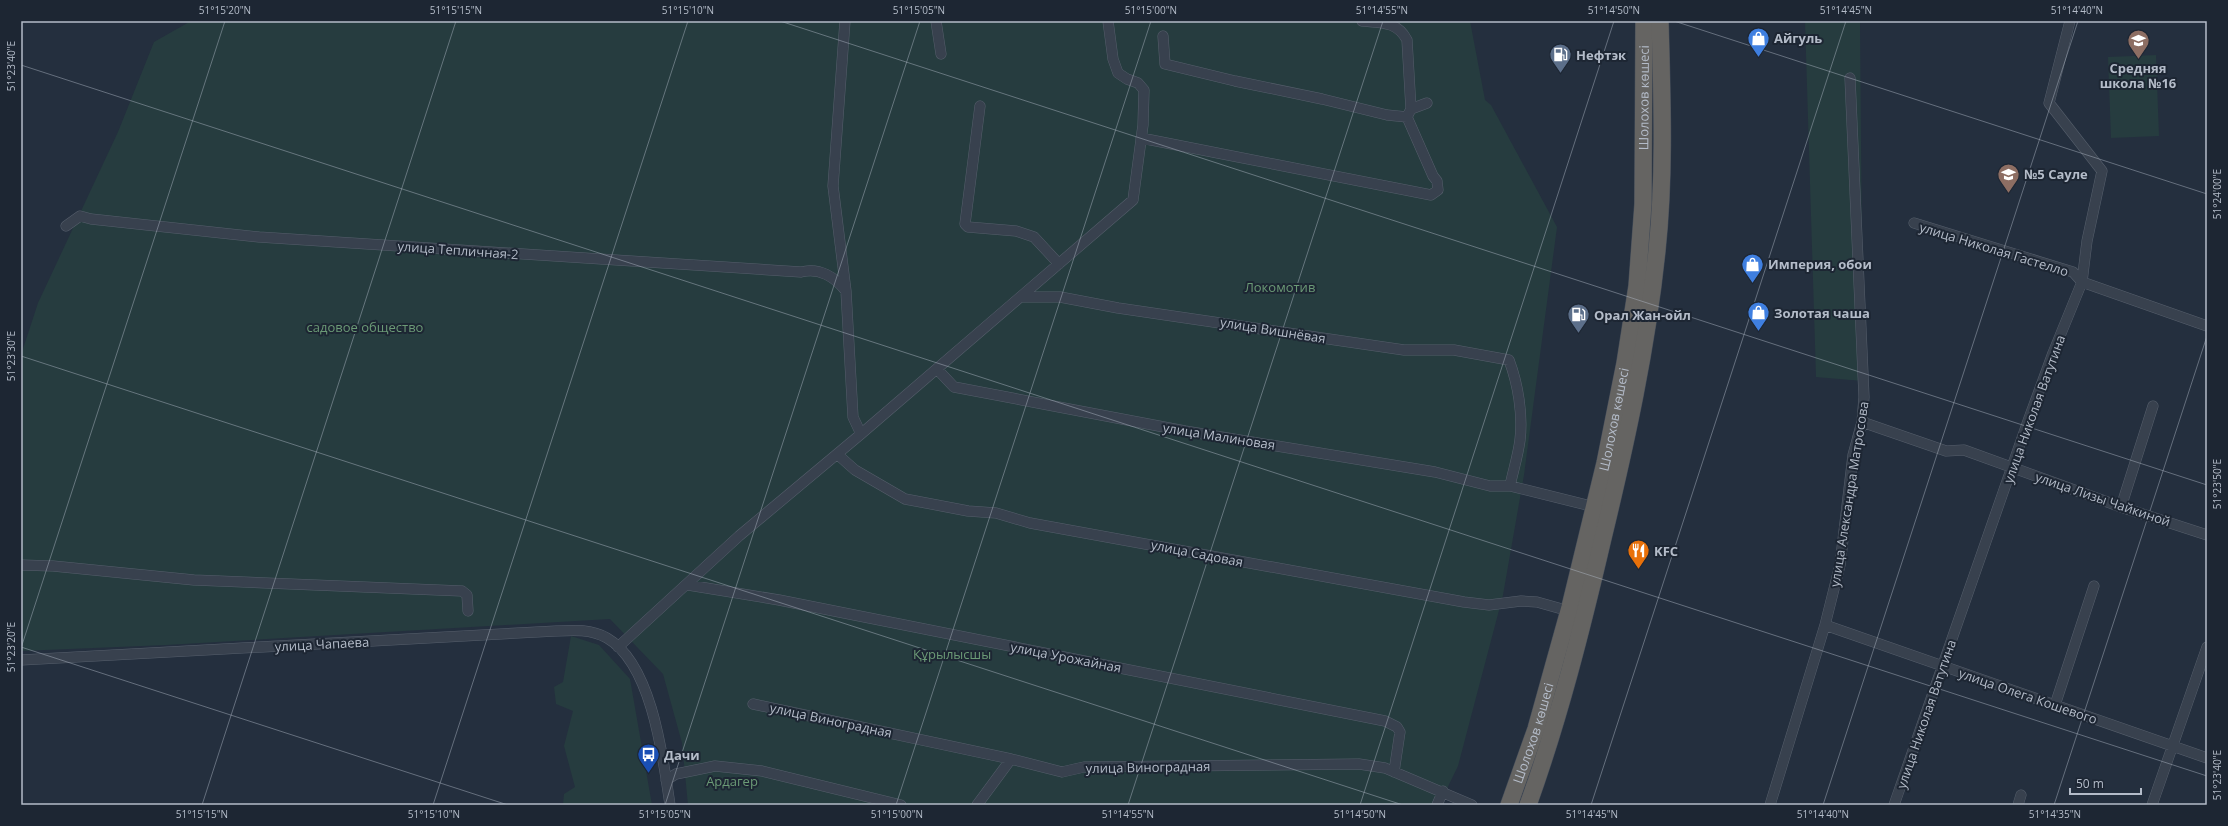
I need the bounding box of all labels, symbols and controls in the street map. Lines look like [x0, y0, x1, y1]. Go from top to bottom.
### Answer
text: 51°15'20"N [199, 3, 251, 17]
text: 51°15'15"N [430, 3, 482, 17]
text: 51°15'10"N [662, 3, 714, 17]
text: 51°15'05"N [893, 3, 945, 17]
text: 51°15'00"N [1125, 3, 1177, 17]
text: 51°14'55"N [1356, 3, 1408, 17]
text: 51°14'50"N [1588, 3, 1640, 17]
text: 51°14'45"N [1820, 3, 1872, 17]
text: 51°14'40"N [2051, 3, 2103, 17]
shop icon: Айгуль [1745, 25, 1771, 58]
school or university icon: Средняя школа №16 [2125, 27, 2151, 60]
place label: Айгуль [1774, 29, 1822, 47]
text: 51°23'40"E [4, 41, 18, 91]
fuel station icon: Нефтэк [1548, 42, 1574, 75]
street label: Шолохов көшесі [1634, 45, 1653, 150]
place label: Нефтэк [1576, 46, 1627, 64]
place label: Средняя школа №16 [2100, 59, 2177, 92]
school or university icon: №5 Сауле [1995, 161, 2021, 194]
place label: №5 Сауле [2024, 165, 2088, 183]
text: 51°24'00"E [2210, 169, 2224, 219]
street label: улица Николая Гастелло [1917, 218, 2071, 280]
street label: улица Тепличная-2 [397, 237, 519, 263]
shop icon: Империя, обои [1740, 251, 1766, 284]
place label: Империя, обои [1768, 255, 1872, 273]
park label: Локомотив [1245, 278, 1315, 296]
shop icon: Золотая чаша [1746, 300, 1772, 333]
fuel station icon: Орал Жан-ойл [1565, 302, 1591, 335]
place label: Золотая чаша [1774, 304, 1870, 322]
place label: Орал Жан-ойл [1594, 306, 1691, 324]
street label: улица Вишнёвая [1219, 313, 1327, 347]
park label: садовое общество [307, 318, 424, 336]
text: 51°23'30"E [4, 331, 18, 381]
street label: улица Николая Ватутина [1999, 332, 2069, 486]
street label: Шолохов көшесі [1594, 366, 1633, 473]
street label: улица Александра Матросова [1825, 400, 1873, 588]
street label: улица Малиновая [1162, 418, 1276, 454]
text: 51°23'50"E [2210, 459, 2224, 509]
street label: улица Лизы Чайкиной [2033, 467, 2173, 531]
street label: улица Садовая [1149, 535, 1245, 571]
restaurant icon: KFC [1626, 538, 1652, 571]
place label: KFC [1654, 542, 1678, 560]
text: 51°23'20"E [4, 622, 18, 672]
street label: улица Чапаева [274, 633, 370, 655]
street label: улица Урожайная [1009, 637, 1123, 677]
street label: улица Николая Ватутина [1892, 637, 1960, 791]
park label: Құрылысшы [913, 645, 991, 663]
street label: улица Олега Кошевого [1956, 664, 2100, 728]
street label: Шолохов көшесі [1508, 680, 1558, 786]
street label: улица Виноградная [768, 698, 894, 742]
bus stop icon: Дачи [636, 742, 662, 775]
place label: Дачи [664, 746, 700, 764]
text: 51°23'40"E [2210, 750, 2224, 800]
street label: улица Виноградная [1086, 757, 1210, 777]
scale bar [2070, 770, 2141, 796]
park label: Ардагер [706, 772, 758, 790]
text: 50 m [2076, 775, 2104, 792]
text: 51°15'15"N [176, 807, 228, 821]
text: 51°15'10"N [408, 807, 460, 821]
text: 51°15'05"N [639, 807, 691, 821]
text: 51°15'00"N [871, 807, 923, 821]
text: 51°14'55"N [1102, 807, 1154, 821]
text: 51°14'50"N [1334, 807, 1386, 821]
text: 51°14'45"N [1566, 807, 1618, 821]
text: 51°14'40"N [1797, 807, 1849, 821]
text: 51°14'35"N [2029, 807, 2081, 821]

